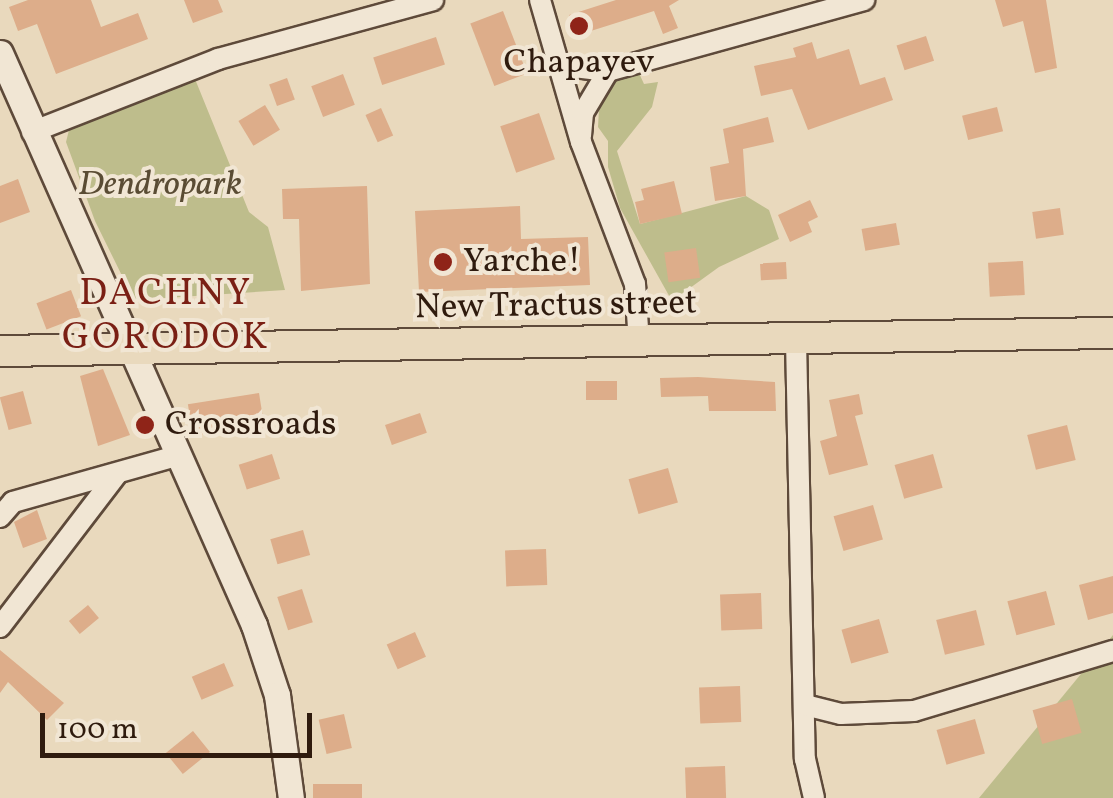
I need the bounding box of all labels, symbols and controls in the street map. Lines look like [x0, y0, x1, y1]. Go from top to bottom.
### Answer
marker: Chapayev [568, 15, 590, 37]
place label: Chapayev [504, 42, 654, 84]
park label: Dendropark [78, 164, 242, 206]
place label: Yarche! [463, 241, 581, 283]
marker: Yarche! [432, 251, 454, 273]
district label: DACHNY GORODOK [62, 272, 270, 362]
street label: New Tractus street [413, 283, 699, 329]
place label: Crossroads [165, 404, 337, 446]
marker: Crossroads [134, 414, 156, 436]
scale bar [45, 693, 318, 755]
text: 100 m [57, 709, 138, 751]

